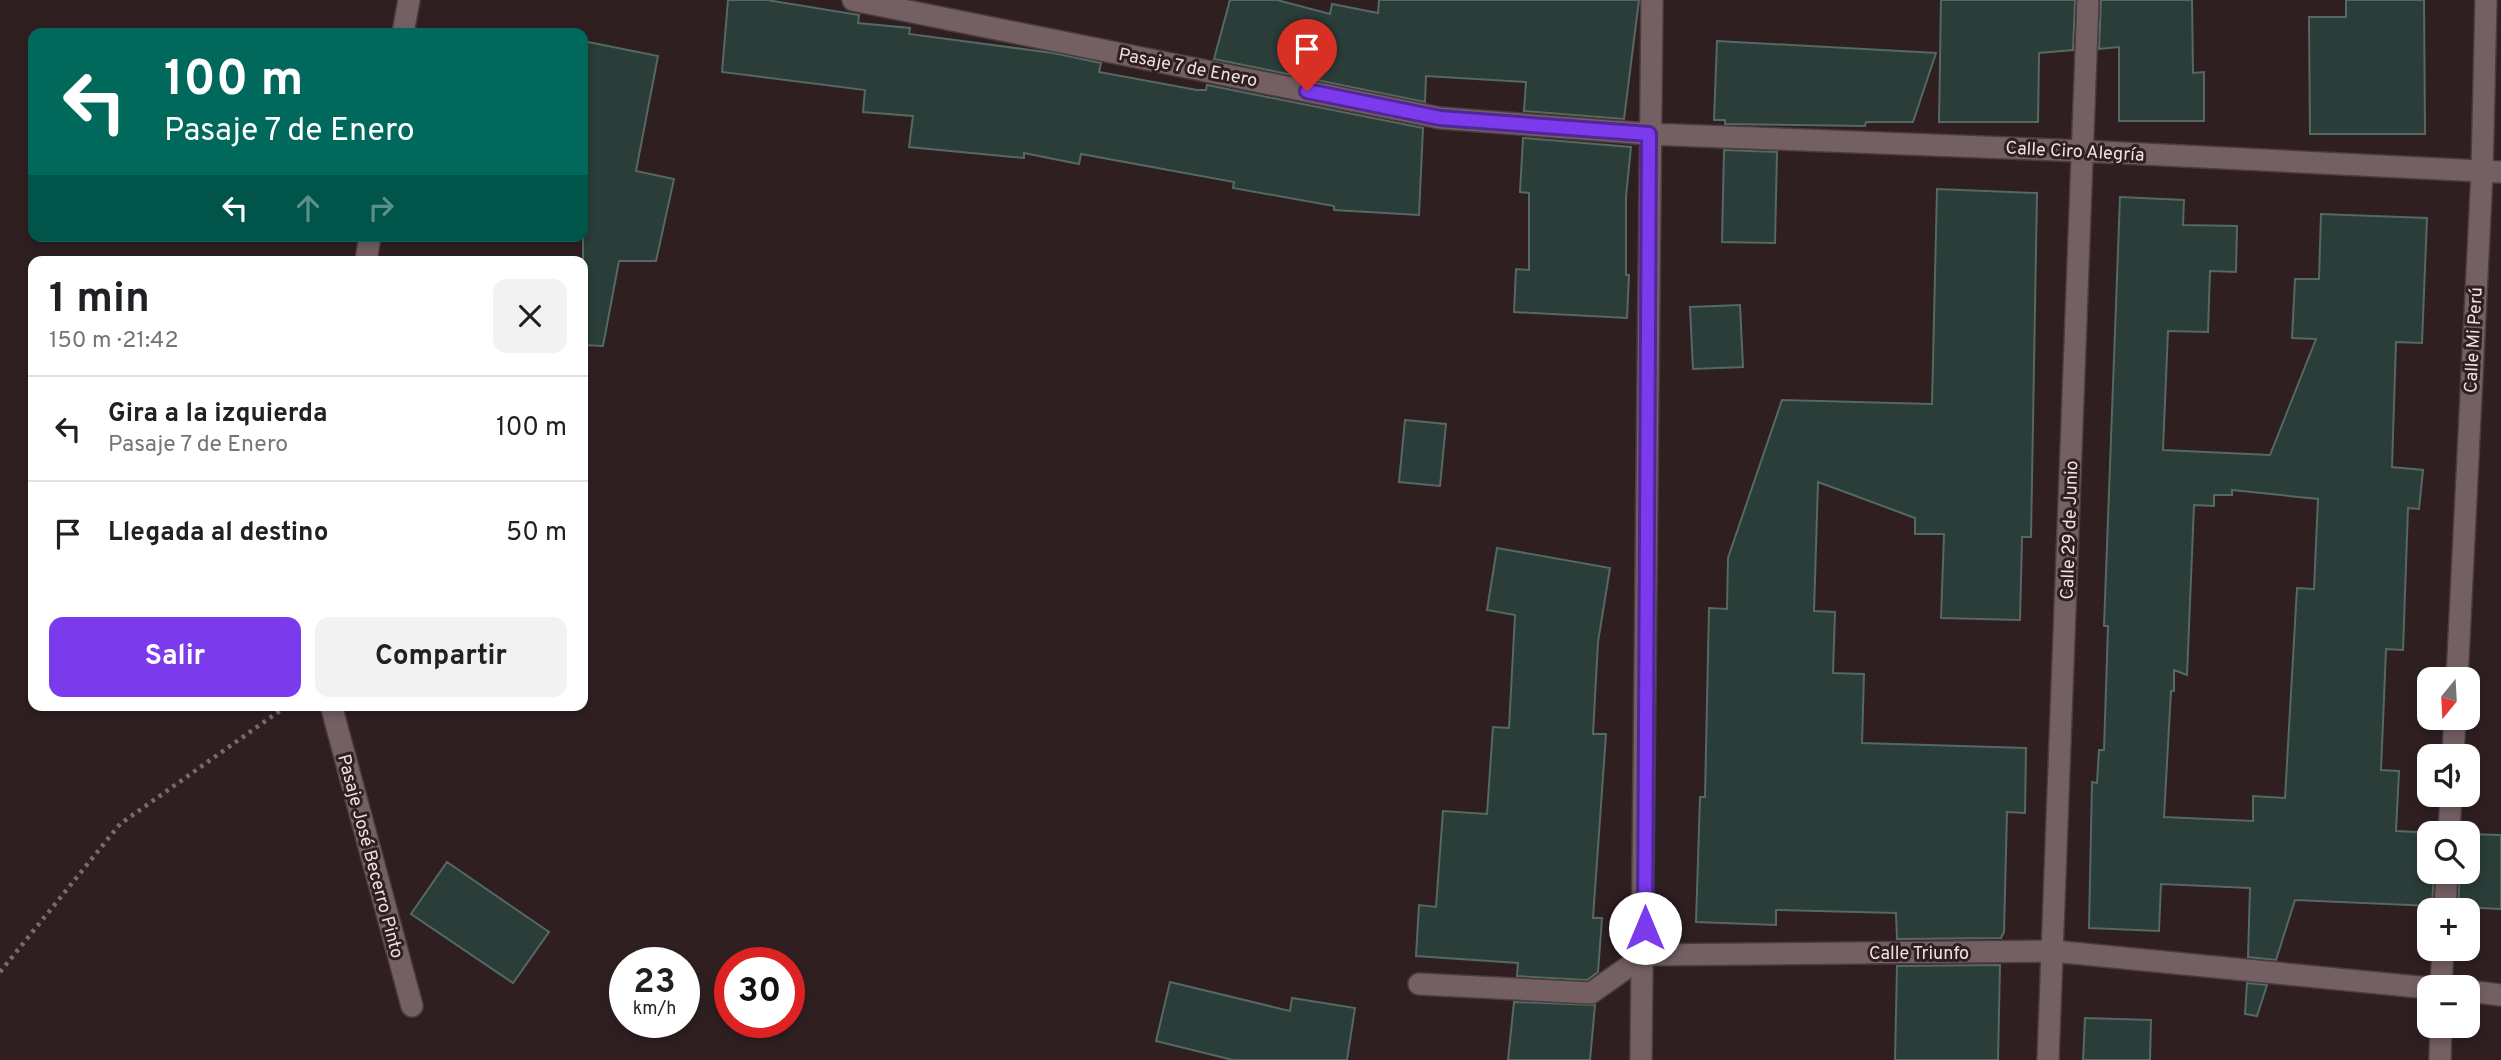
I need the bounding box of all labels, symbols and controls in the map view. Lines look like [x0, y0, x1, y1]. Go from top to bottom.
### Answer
pin [1277, 19, 1337, 91]
icon: arrive [1288, 30, 1326, 68]
street label: Pasaje 7 de Enero [1116, 44, 1259, 93]
text: 100 m [164, 51, 303, 113]
icon: left [49, 56, 140, 147]
text: Pasaje 7 de Enero [164, 112, 415, 152]
street label: Calle Ciro Alegría [2005, 137, 2145, 168]
icon: left [216, 189, 254, 227]
icon: ahead [289, 189, 327, 227]
icon: right [362, 189, 400, 227]
text: 1 min [49, 274, 150, 327]
button: close [493, 279, 567, 353]
street label: Calle Mi Perú [2460, 287, 2489, 394]
text: 150 m · 21:42 [49, 327, 178, 356]
text: Gira a la izquierda [108, 398, 327, 431]
icon: left [49, 410, 87, 448]
text: 100 m [496, 412, 567, 445]
text: Pasaje 7 de Enero [108, 431, 288, 460]
street label: Calle 29 de Junio [2057, 460, 2084, 600]
icon: arrive [49, 515, 87, 553]
text: Llegada al destino [108, 517, 328, 550]
text: 50 m [506, 517, 567, 550]
button: Salir [49, 617, 301, 697]
button: Compartir [315, 617, 567, 697]
north arrow [2417, 667, 2480, 730]
map controls [2417, 667, 2480, 1038]
button: sound [2417, 744, 2480, 807]
street label: Pasaje José Becerro Pinto [331, 752, 408, 961]
button: search [2417, 821, 2480, 884]
position arrow [1608, 891, 1682, 965]
button: + [2417, 898, 2480, 961]
street label: Calle Triunfo [1869, 943, 1969, 966]
speed limit sign: 30 [714, 947, 805, 1038]
text: 23 [633, 961, 676, 1005]
button: − [2417, 975, 2480, 1038]
text: km/h [633, 998, 676, 1021]

